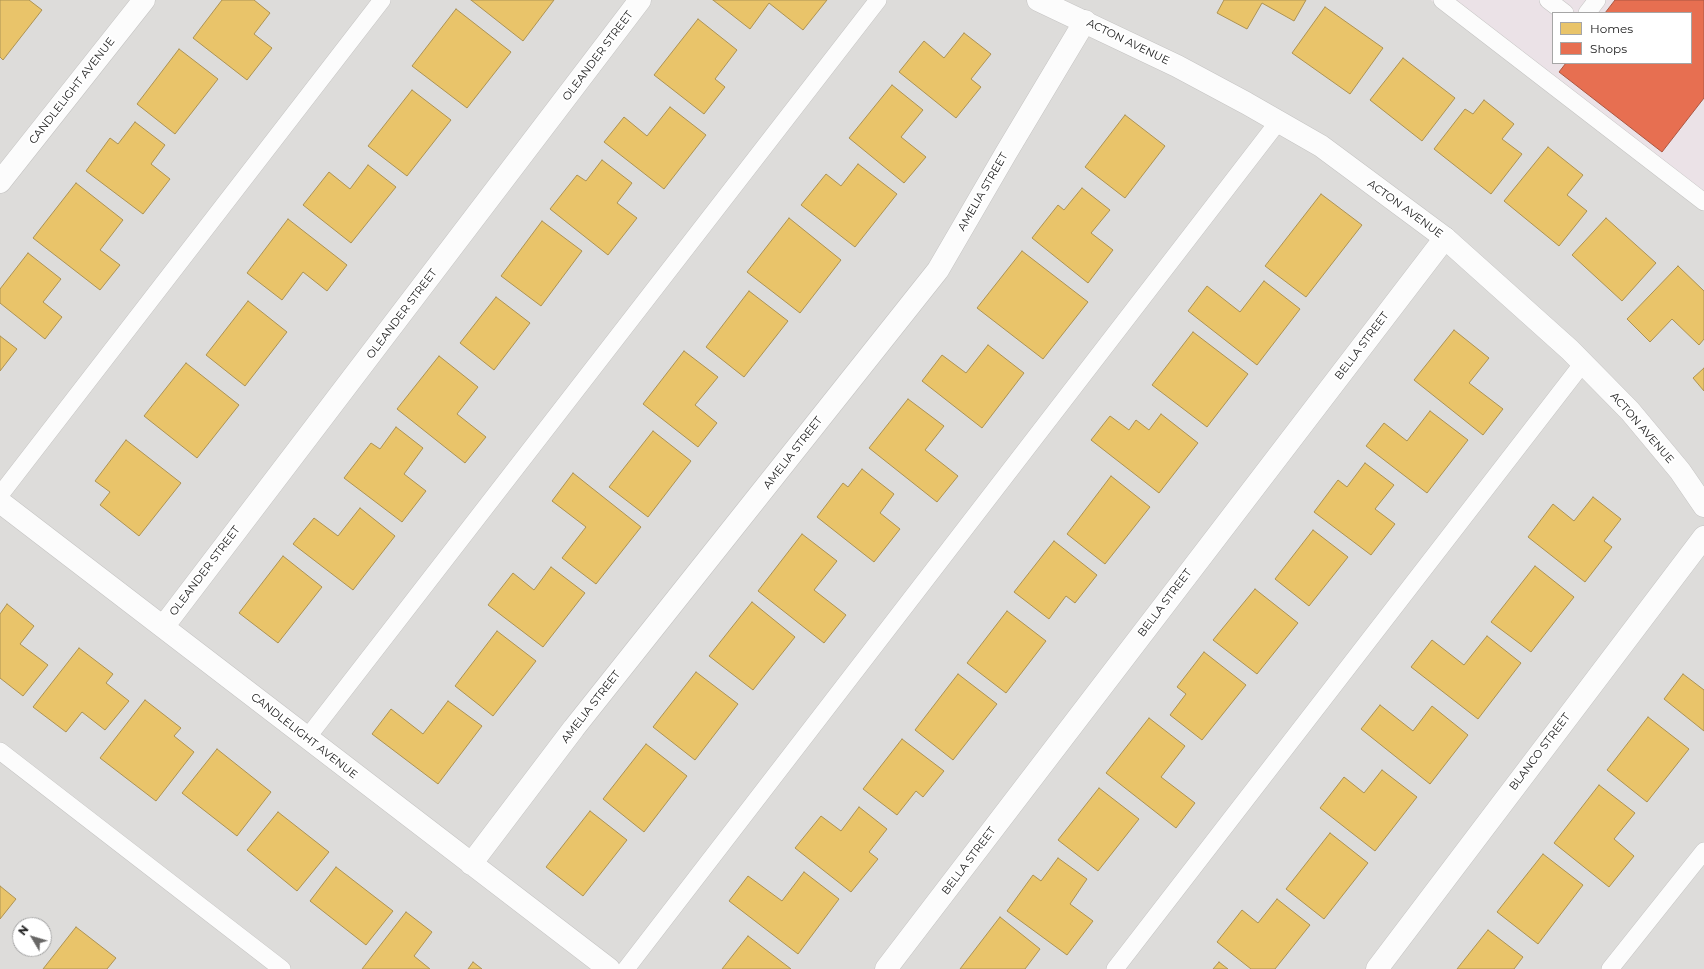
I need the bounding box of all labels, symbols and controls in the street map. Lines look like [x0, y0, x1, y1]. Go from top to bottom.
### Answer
street label: OLEANDER STREET [560, 8, 636, 104]
legend [1552, 12, 1692, 64]
street label: ACTON AVENUE [1085, 16, 1171, 68]
text: Homes [1590, 21, 1633, 36]
street label: CANDLELIGHT AVENUE [26, 35, 118, 147]
text: Shops [1590, 41, 1627, 56]
street label: AMELIA STREET [955, 150, 1011, 234]
street label: ACTON AVENUE [1365, 177, 1445, 241]
street label: OLEANDER STREET [364, 266, 440, 362]
street label: BELLA STREET [1332, 310, 1392, 382]
street label: ACTON AVENUE [1607, 390, 1677, 466]
street label: AMELIA STREET [761, 414, 825, 492]
street label: OLEANDER STREET [167, 523, 243, 619]
street label: BELLA STREET [1135, 567, 1195, 639]
street label: AMELIA STREET [559, 668, 623, 746]
street label: CANDLELIGHT AVENUE [248, 690, 360, 782]
street label: BLANCO STREET [1507, 711, 1573, 793]
street label: BELLA STREET [939, 825, 999, 897]
north arrow [12, 917, 52, 957]
text: N [15, 922, 32, 938]

